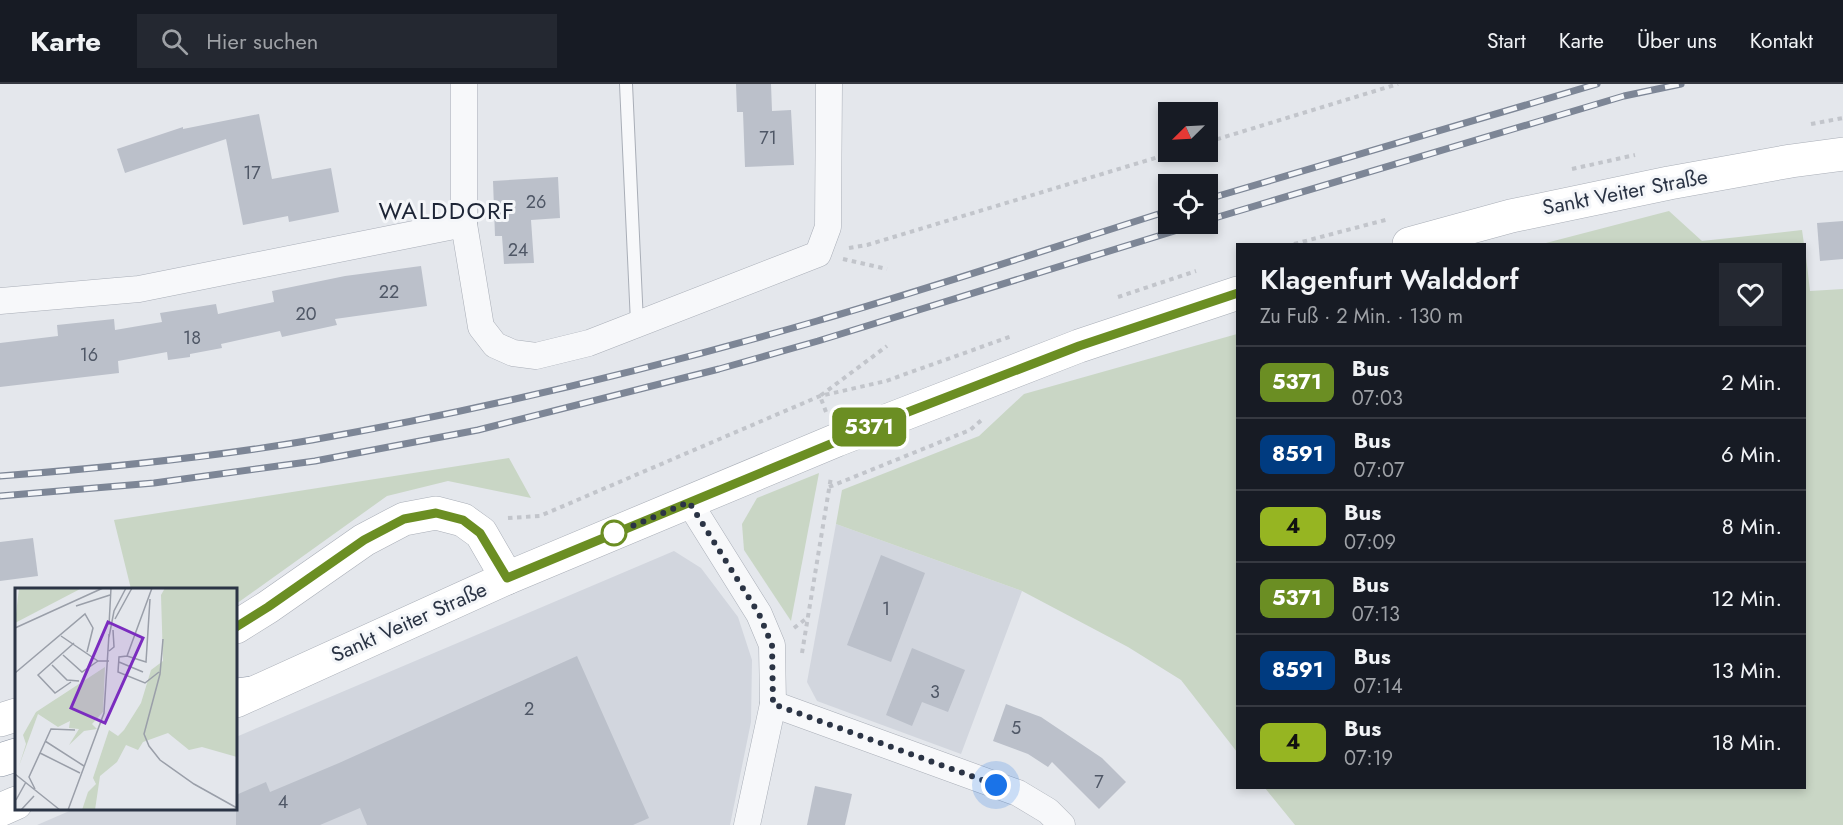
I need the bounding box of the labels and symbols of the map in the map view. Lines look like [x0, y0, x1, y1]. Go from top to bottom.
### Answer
north arrow [1158, 102, 1218, 162]
house number: 71 [759, 125, 777, 151]
house number: 17 [243, 160, 261, 186]
street label: Sankt Veiter Straße [1540, 161, 1710, 223]
house number: 26 [526, 189, 546, 215]
district label: WALDDORF [378, 193, 516, 228]
house number: 24 [508, 237, 528, 263]
house number: 22 [379, 279, 399, 305]
house number: 20 [295, 301, 317, 327]
house number: 18 [183, 325, 201, 351]
house number: 16 [80, 342, 98, 368]
line badge: 5371 [827, 408, 911, 446]
unlabelled marker [601, 520, 627, 546]
street label: Sankt Veiter Straße [326, 574, 492, 670]
inset map [15, 588, 237, 810]
house number: 1 [882, 596, 890, 622]
house number: 3 [930, 679, 940, 705]
house number: 2 [524, 696, 534, 722]
house number: 5 [1011, 715, 1021, 741]
house number: 7 [1094, 769, 1104, 795]
your location [981, 770, 1011, 800]
house number: 4 [278, 789, 288, 815]

